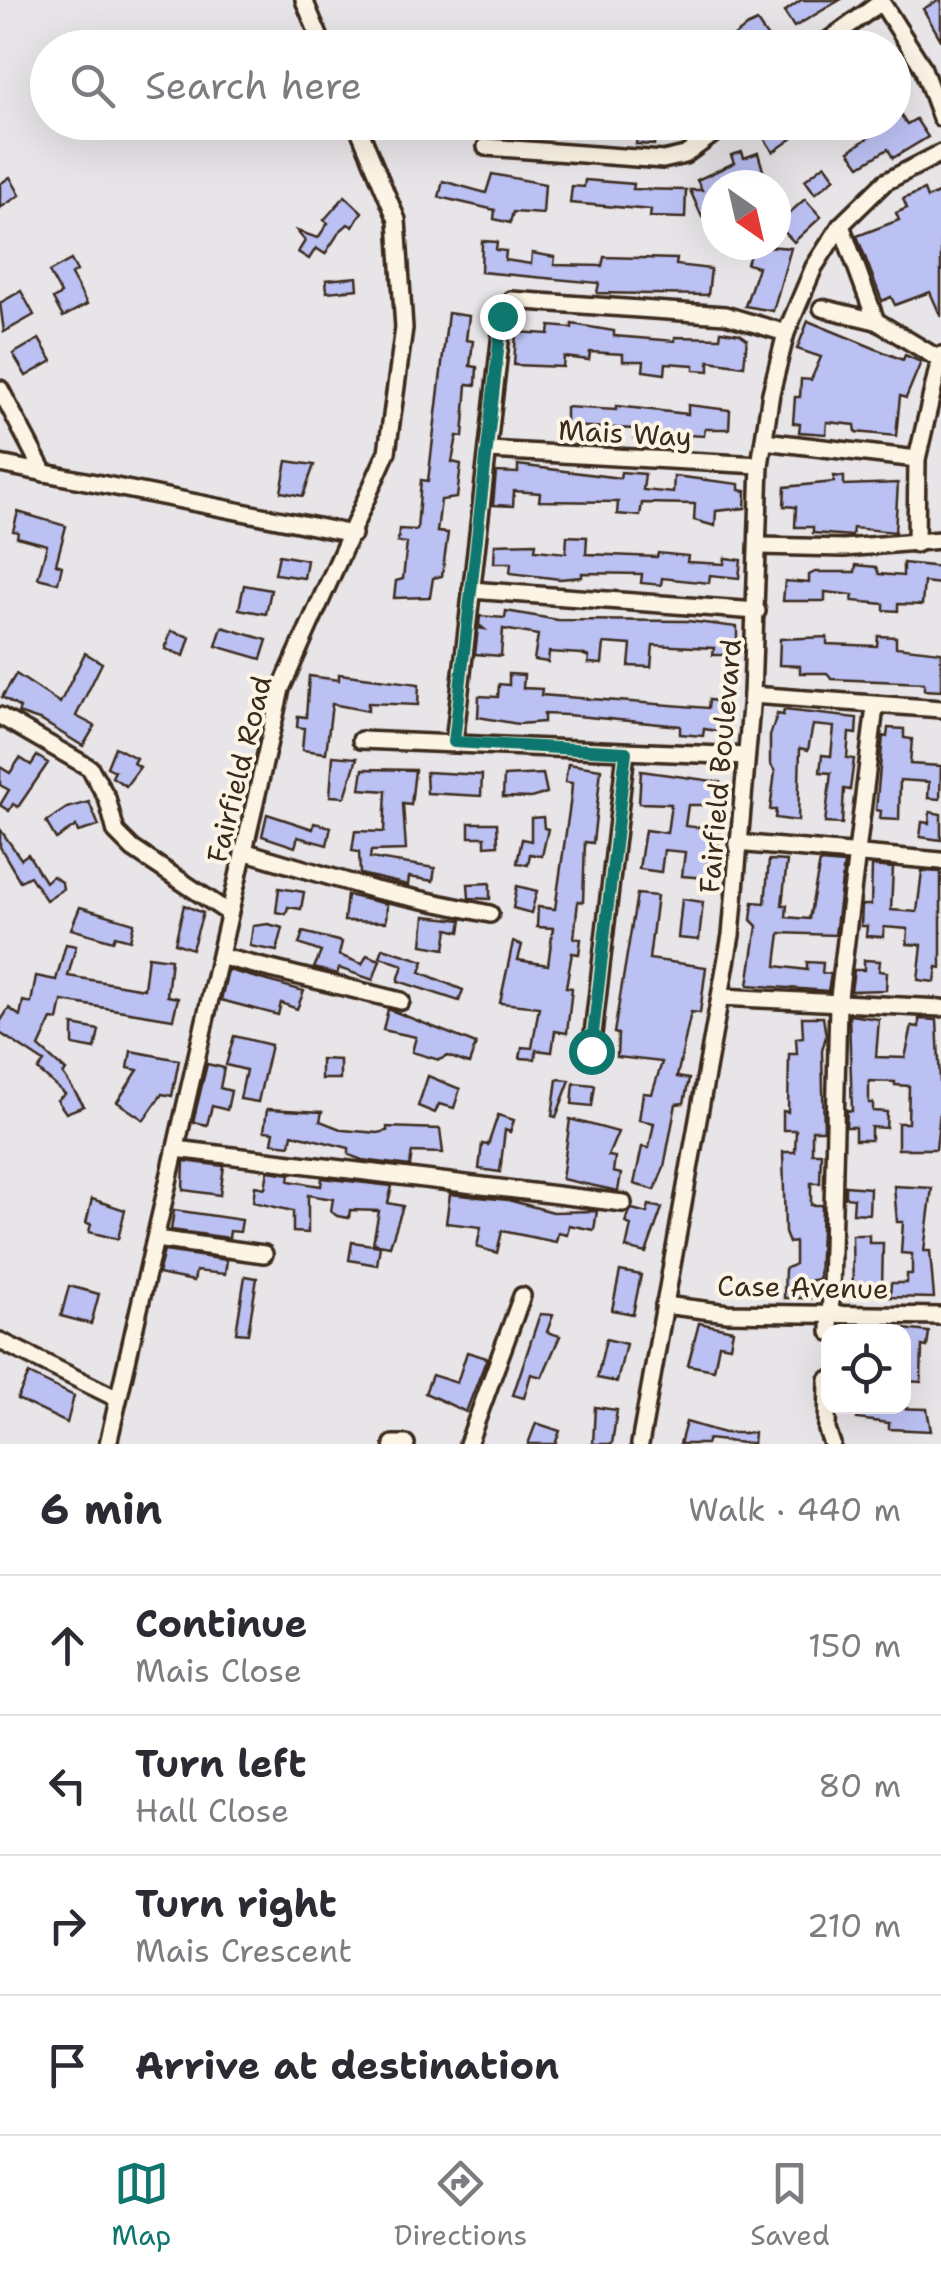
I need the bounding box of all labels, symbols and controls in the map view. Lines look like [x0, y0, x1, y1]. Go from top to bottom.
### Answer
search box [30, 30, 911, 140]
icon: search [65, 58, 120, 113]
text: Search here [145, 60, 362, 111]
north arrow [701, 170, 791, 260]
route end [480, 294, 526, 340]
street label: Mais Way [557, 411, 693, 455]
street label: Fairfield Boulevard [690, 637, 750, 895]
street label: Fairfield Road [197, 672, 281, 866]
route start [569, 1029, 615, 1075]
street label: Case Avenue [717, 1267, 889, 1307]
map controls [821, 1324, 911, 1414]
button: locate [821, 1324, 911, 1414]
text: 6 min [40, 1481, 162, 1537]
text: Walk · 440 m [688, 1488, 901, 1531]
text: Continue [135, 1598, 307, 1649]
icon: ahead [40, 1618, 95, 1673]
text: 150 m [808, 1624, 901, 1667]
text: Mais Close [135, 1649, 302, 1692]
text: Turn left [135, 1738, 307, 1789]
icon: left [40, 1758, 95, 1813]
text: 80 m [818, 1764, 901, 1807]
text: Hall Close [135, 1789, 289, 1832]
text: Turn right [135, 1878, 337, 1929]
icon: right [40, 1898, 95, 1953]
text: 210 m [807, 1904, 901, 1947]
text: Mais Crescent [135, 1929, 352, 1972]
icon: arrive [40, 2038, 95, 2093]
text: Arrive at destination [135, 2040, 559, 2091]
tab: Map [111, 2156, 171, 2254]
tab: Directions [394, 2156, 527, 2254]
tab: Saved [750, 2156, 830, 2254]

